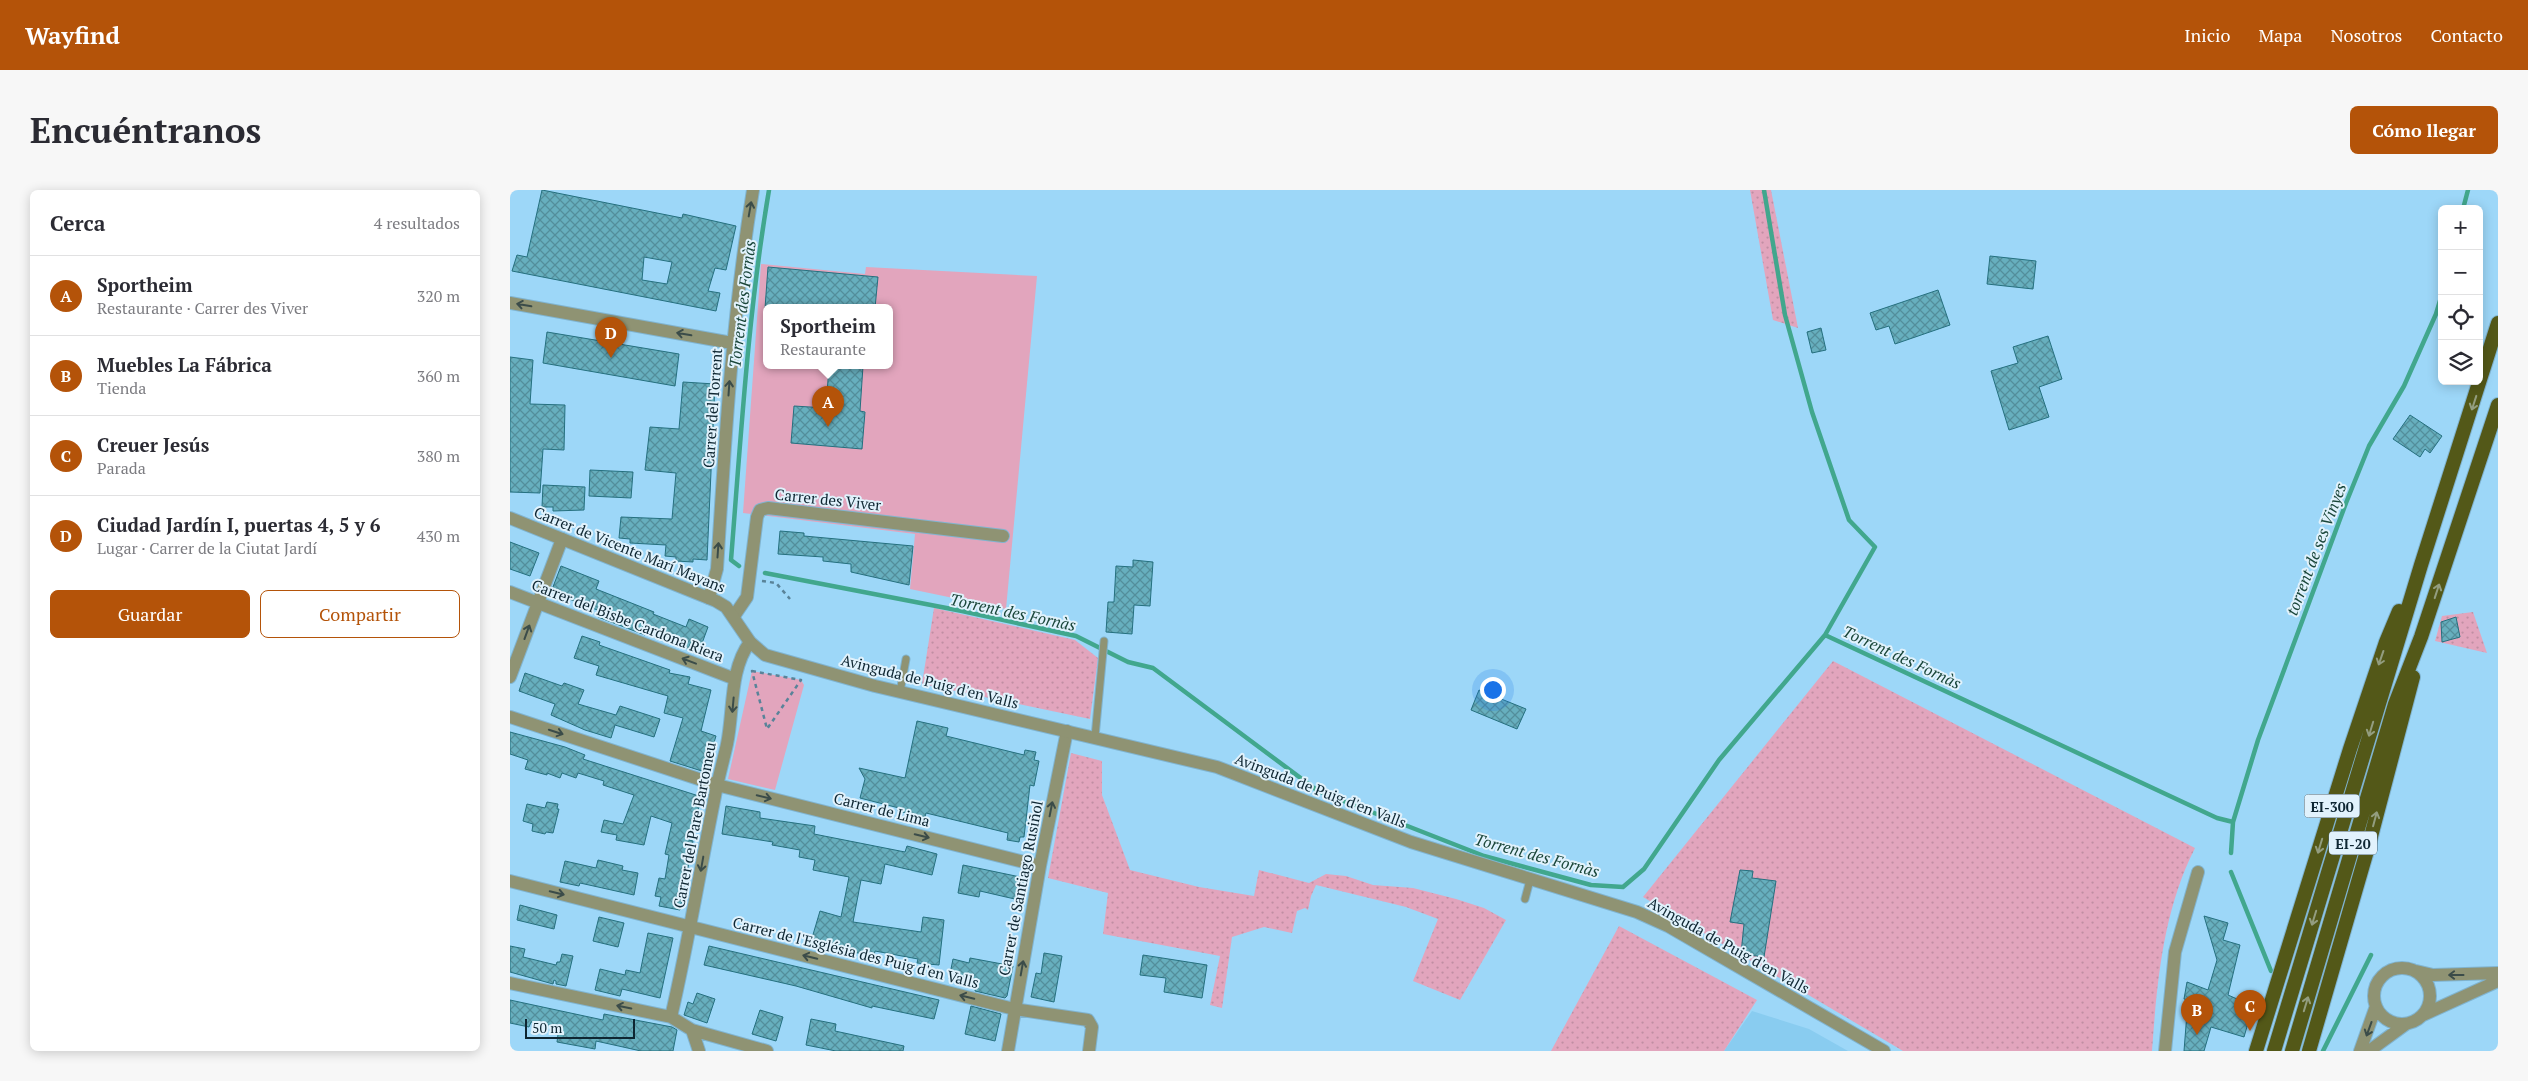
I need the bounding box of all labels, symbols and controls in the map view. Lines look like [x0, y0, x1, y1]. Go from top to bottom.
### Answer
text: Wayfind [25, 19, 120, 51]
text: Inicio [2184, 23, 2230, 47]
text: Mapa [2258, 23, 2302, 47]
text: Nosotros [2330, 23, 2402, 47]
text: Contacto [2430, 23, 2503, 47]
button: Cómo llegar [2350, 106, 2498, 154]
text: Encuéntranos [30, 107, 261, 153]
one-way arrow [746, 202, 756, 218]
map controls [2438, 205, 2483, 385]
button: + [2438, 205, 2483, 250]
text: Cerca [50, 209, 105, 237]
text: 4 resultados [374, 212, 460, 234]
water label: Torrent des Fornàs [723, 239, 761, 369]
button: − [2438, 250, 2483, 295]
text: Sportheim [97, 272, 192, 297]
text: A [60, 285, 72, 307]
text: 320 m [417, 285, 460, 307]
button: locate [2438, 295, 2483, 340]
text: Restaurante · Carrer des Viver [97, 297, 308, 319]
one-way arrow [517, 300, 533, 310]
popup [763, 304, 893, 369]
text: Sportheim [780, 313, 876, 338]
pin: D [595, 317, 627, 358]
one-way arrow [677, 329, 693, 339]
text: Restaurante [780, 338, 866, 360]
button: layers [2438, 340, 2483, 385]
street label: Carrer del Torrent [698, 347, 726, 469]
text: Muebles La Fábrica [97, 352, 272, 377]
text: B [61, 365, 71, 387]
text: 360 m [417, 365, 460, 387]
text: Tienda [97, 377, 146, 399]
one-way arrow [725, 380, 734, 396]
pin: A [812, 386, 844, 427]
one-way arrow [2468, 394, 2478, 410]
text: Creuer Jesús [97, 432, 209, 457]
text: C [61, 445, 71, 467]
text: 380 m [417, 445, 460, 467]
text: Parada [97, 457, 146, 479]
water label: torrent de ses Vinyes [2281, 479, 2351, 618]
street label: Carrer des Viver [774, 483, 882, 515]
street label: Carrer de Vicente Marí Mayans [531, 501, 729, 597]
text: Ciudad Jardín I, puertas 4, 5 y 6 [97, 512, 381, 537]
text: D [60, 525, 72, 547]
text: 430 m [417, 525, 460, 547]
text: Lugar · Carrer de la Ciutat Jardí [97, 537, 317, 559]
one-way arrow [714, 542, 723, 558]
street label: Carrer del Bisbe Cardona Riera [529, 574, 727, 666]
one-way arrow [2432, 583, 2442, 599]
water label: Torrent des Fornàs [948, 588, 1078, 636]
button: Guardar [50, 590, 250, 638]
button: Compartir [260, 590, 460, 638]
water label: Torrent des Fornàs [1839, 620, 1965, 694]
one-way arrow [522, 624, 532, 640]
street label: Avinguda de Puig d'en Valls [839, 649, 1021, 713]
one-way arrow [2375, 650, 2385, 666]
one-way arrow [682, 656, 697, 666]
your location [1480, 677, 1506, 703]
one-way arrow [728, 696, 738, 712]
one-way arrow [2366, 721, 2375, 737]
one-way arrow [548, 728, 564, 737]
street label: Carrer del Pare Bartomeu [668, 740, 720, 910]
street label: Avinguda de Puig d'en Valls [1232, 748, 1410, 832]
street label: Carrer de Lima [832, 787, 933, 831]
one-way arrow [756, 793, 772, 802]
road number: EI-300 [2304, 794, 2360, 818]
street label: Carrer de Santiago Rusiñol [993, 799, 1047, 977]
one-way arrow [1047, 801, 1056, 817]
one-way arrow [2371, 812, 2381, 828]
water label: Torrent des Fornàs [1472, 828, 1602, 882]
road number: EI-20 [2329, 831, 2377, 854]
one-way arrow [913, 832, 929, 841]
one-way arrow [2314, 838, 2324, 854]
one-way arrow [697, 856, 706, 872]
one-way arrow [549, 888, 565, 898]
street label: Avinguda de Puig d'en Valls [1644, 892, 1814, 998]
one-way arrow [2308, 910, 2318, 926]
street label: Carrer de l'Església des Puig d'en Valls [731, 912, 981, 992]
one-way arrow [802, 952, 818, 961]
one-way arrow [1017, 961, 1027, 977]
one-way arrow [2448, 970, 2464, 980]
pin: C [2234, 990, 2266, 1031]
one-way arrow [960, 992, 976, 1001]
pin: B [2181, 994, 2213, 1035]
one-way arrow [2302, 997, 2312, 1013]
one-way arrow [616, 1002, 632, 1011]
scale bar [525, 1016, 635, 1039]
text: 50 m [532, 1018, 562, 1037]
one-way arrow [2364, 1021, 2373, 1036]

